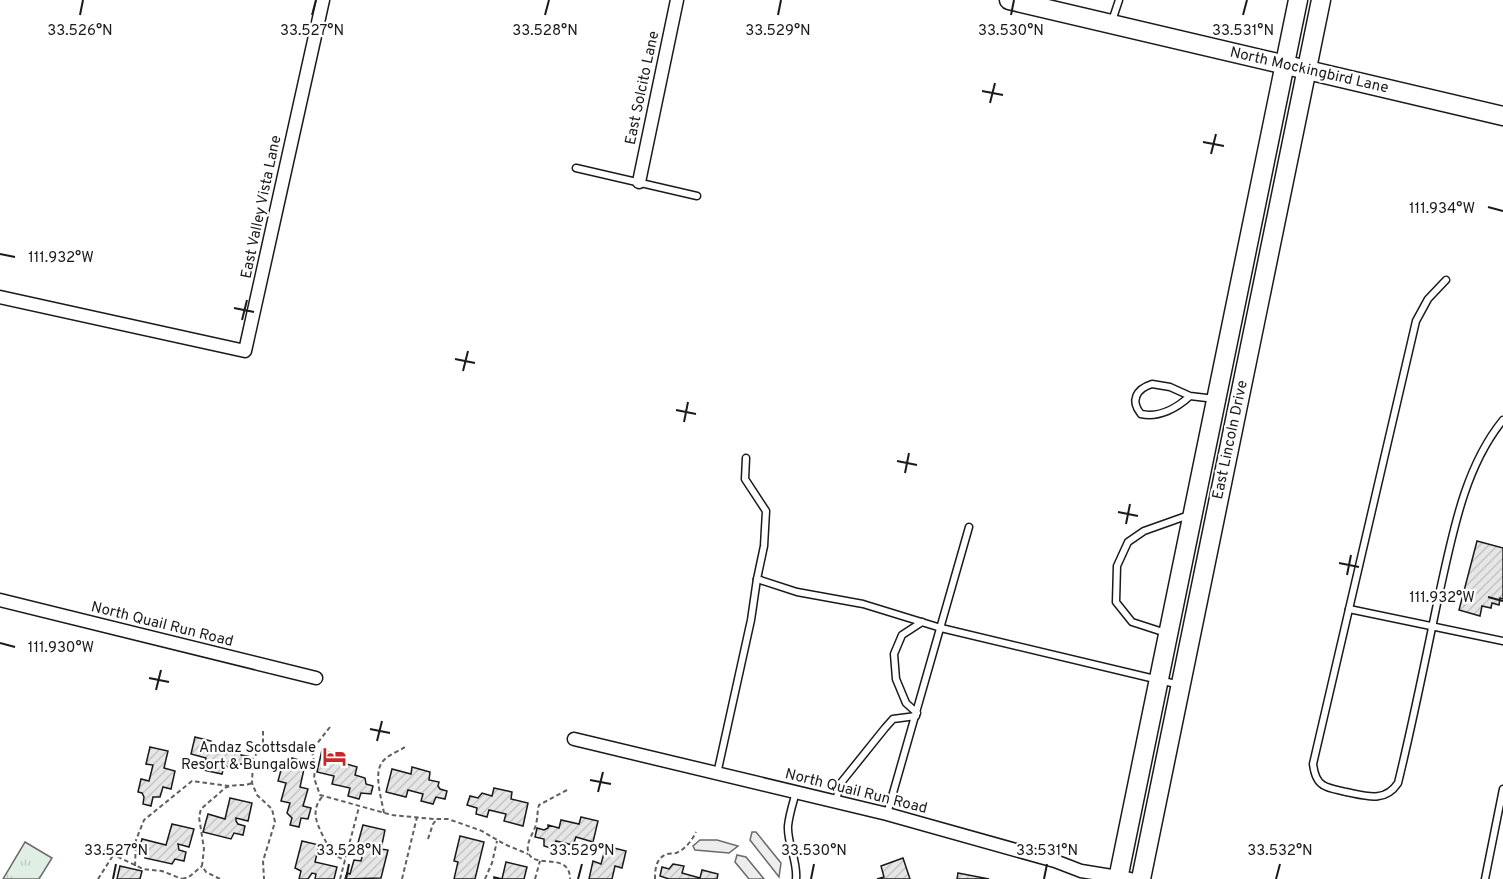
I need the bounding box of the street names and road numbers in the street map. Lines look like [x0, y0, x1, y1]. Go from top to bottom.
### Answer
street label: East Solcito Lane [622, 29, 664, 147]
street label: North Mockingbird Lane [1228, 43, 1390, 99]
street label: East Valley Vista Lane [238, 134, 286, 280]
street label: East Lincoln Drive [1209, 379, 1253, 501]
street label: North Quail Run Road [89, 598, 235, 652]
street label: North Quail Run Road [783, 765, 929, 819]

